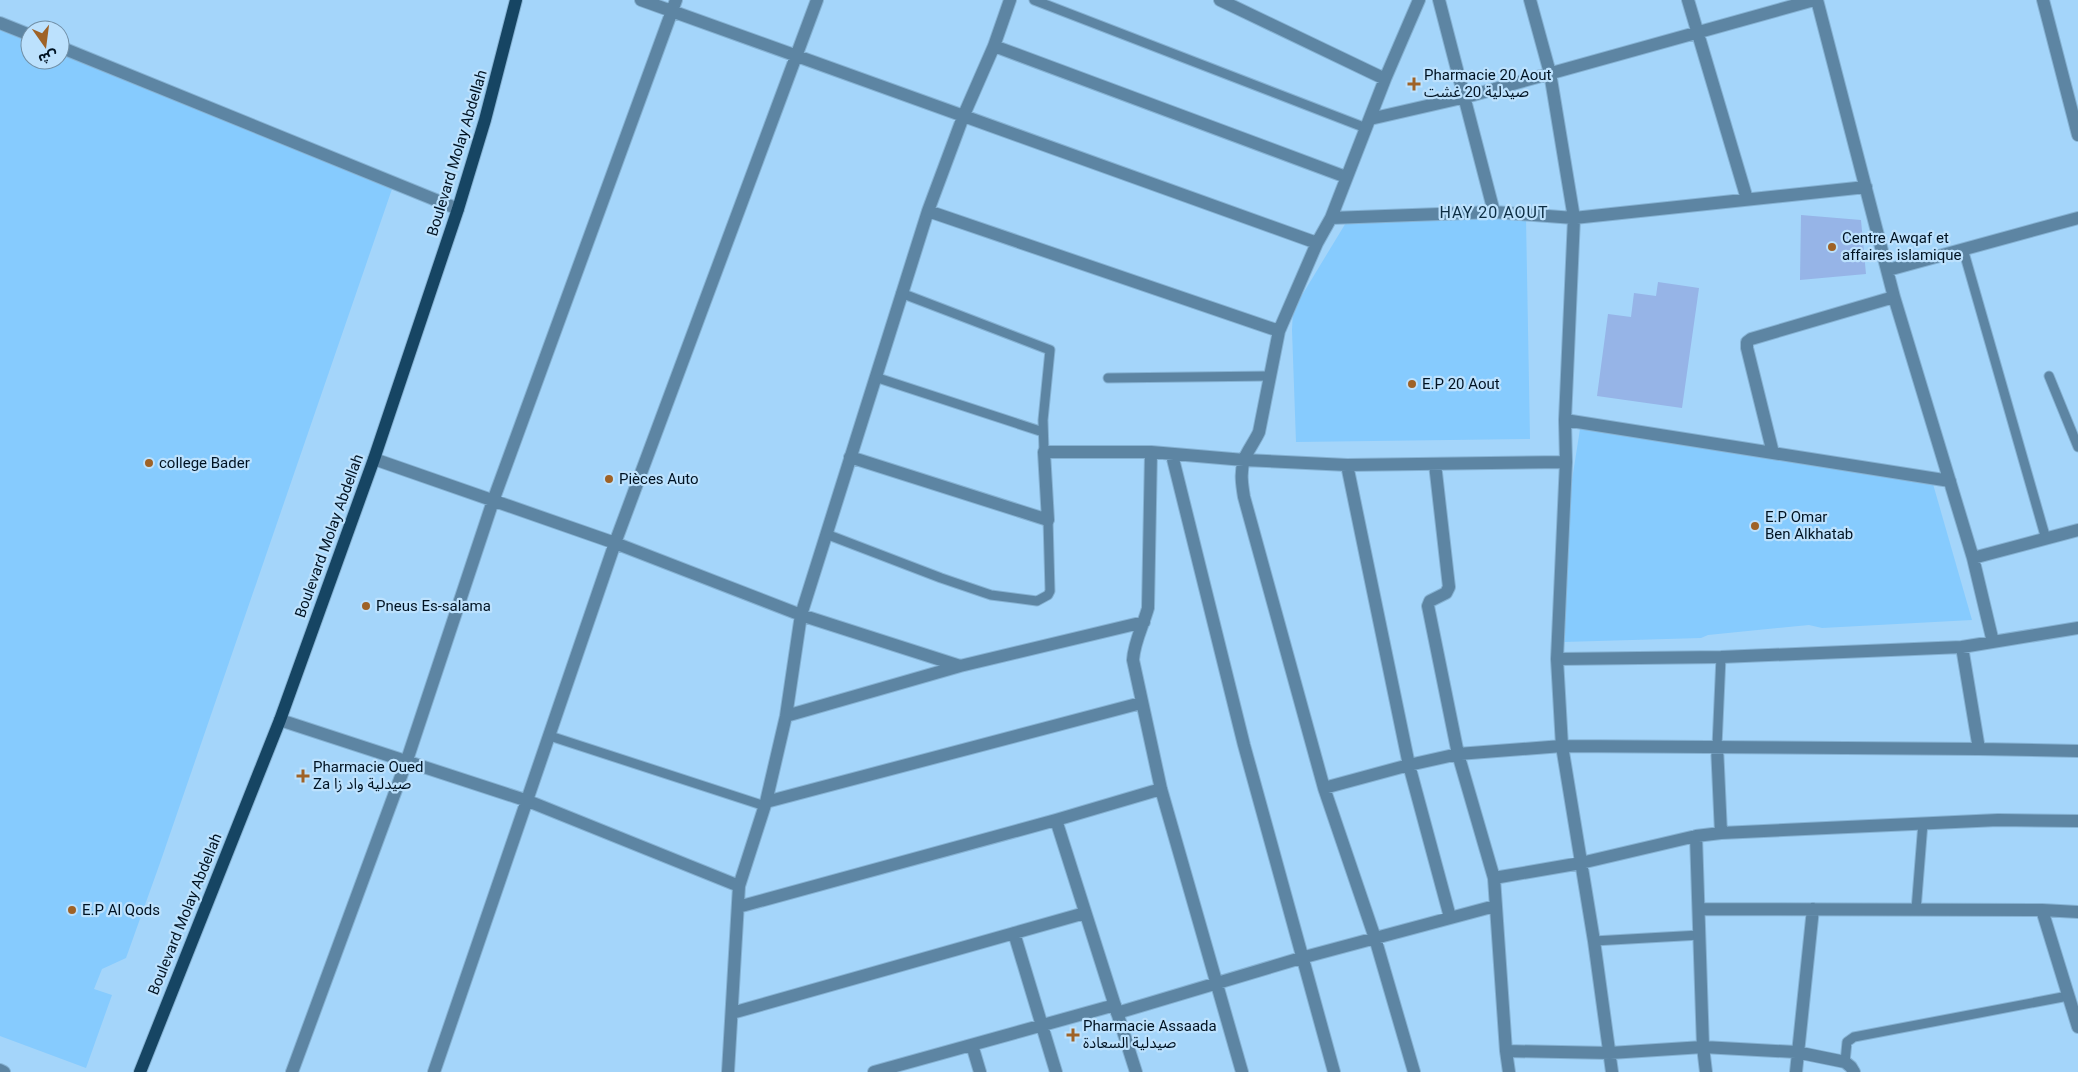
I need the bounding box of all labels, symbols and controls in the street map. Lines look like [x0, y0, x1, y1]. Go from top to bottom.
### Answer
north arrow [20, 20, 70, 70]
text: ش [37, 48, 59, 68]
place label: Pharmacie 20 Aout صيدلية 20 غشت [1424, 66, 1552, 101]
street label: Boulevard Molay Abdellah [423, 68, 491, 238]
marker: Pharmacie 20 Aout صيدلية 20 غشت [1408, 78, 1420, 90]
district label: HAY 20 AOUT [1439, 203, 1549, 222]
place label: Centre Awqaf et affaires islamique [1842, 229, 1962, 264]
marker: Centre Awqaf et affaires islamique [1826, 241, 1838, 253]
place label: E.P 20 Aout [1422, 375, 1500, 393]
marker: E.P 20 Aout [1406, 378, 1418, 390]
street label: Boulevard Molay Abdellah [291, 452, 367, 620]
place label: college Bader [159, 454, 250, 472]
marker: college Bader [143, 457, 155, 469]
place label: Pièces Auto [619, 470, 699, 488]
marker: Pièces Auto [603, 473, 615, 485]
place label: E.P Omar Ben Alkhatab [1765, 508, 1853, 543]
marker: E.P Omar Ben Alkhatab [1749, 520, 1761, 532]
place label: Pneus Es-salama [376, 597, 491, 615]
marker: Pneus Es-salama [360, 600, 372, 612]
place label: Pharmacie Oued Za صيدلية واد زا [313, 758, 423, 793]
marker: Pharmacie Oued Za صيدلية واد زا [297, 770, 309, 782]
street label: Boulevard Molay Abdellah [144, 831, 226, 997]
place label: E.P Al Qods [82, 901, 160, 919]
marker: E.P Al Qods [66, 904, 78, 916]
place label: Pharmacie Assaada صيدلية السعادة [1083, 1017, 1217, 1052]
marker: Pharmacie Assaada صيدلية السعادة [1067, 1029, 1079, 1041]

